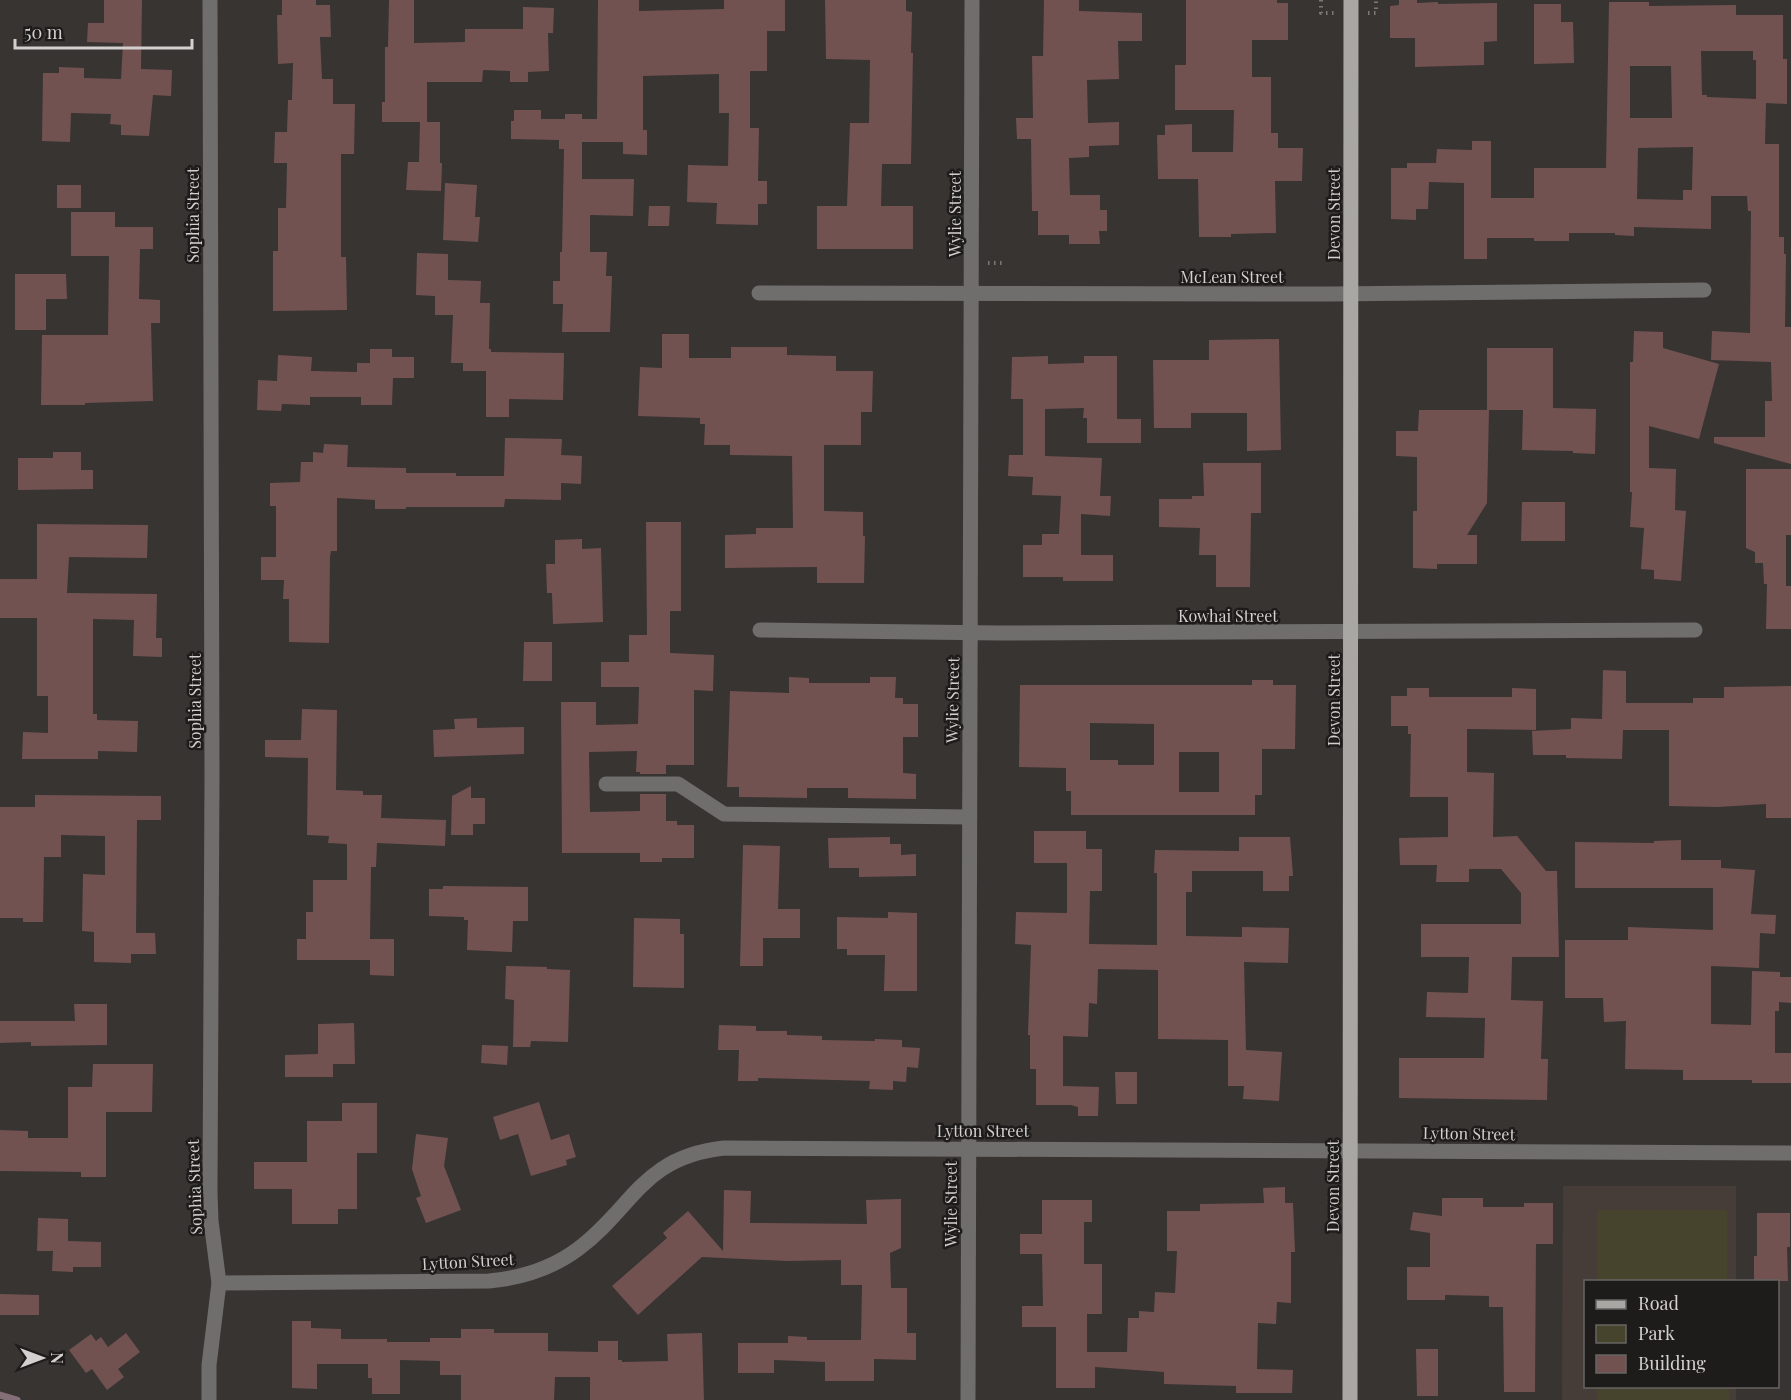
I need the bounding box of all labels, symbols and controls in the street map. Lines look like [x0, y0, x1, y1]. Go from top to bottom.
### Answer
scale bar [15, 12, 192, 50]
text: 50 m [24, 20, 63, 44]
street label: Sophia Street [182, 167, 203, 263]
street label: Devon Street [1323, 167, 1344, 260]
street label: Wylie Street [944, 171, 965, 258]
street label: McLean Street [1180, 266, 1284, 287]
street label: Kowhai Street [1178, 605, 1278, 626]
street label: Sophia Street [184, 653, 205, 749]
street label: Devon Street [1323, 653, 1344, 746]
street label: Wylie Street [941, 656, 963, 744]
street label: Lytton Street [937, 1120, 1030, 1141]
street label: Lytton Street [1423, 1122, 1516, 1144]
street label: Sophia Street [182, 1139, 206, 1235]
street label: Devon Street [1322, 1139, 1343, 1232]
street label: Wylie Street [940, 1161, 961, 1248]
street label: Lytton Street [421, 1248, 515, 1274]
legend [1584, 1280, 1779, 1388]
text: Road [1638, 1291, 1679, 1315]
text: Park [1638, 1321, 1675, 1345]
north arrow [12, 1328, 72, 1388]
text: Building [1638, 1351, 1706, 1375]
text: N [47, 1352, 68, 1364]

